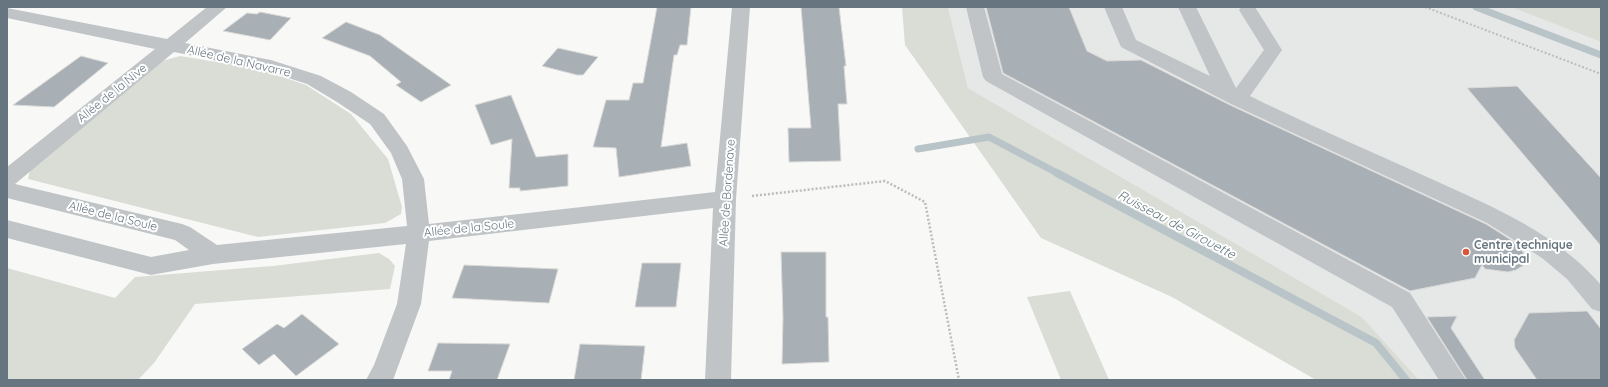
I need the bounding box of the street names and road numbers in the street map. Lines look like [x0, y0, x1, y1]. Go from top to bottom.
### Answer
street label: Allée de la Navarre [186, 41, 293, 80]
street label: Allée de la Nive [74, 60, 150, 125]
street label: Allée de Bordenave [715, 138, 738, 247]
street label: Allée de la Soule [67, 197, 159, 234]
street label: Allée de la Soule [423, 215, 515, 240]

